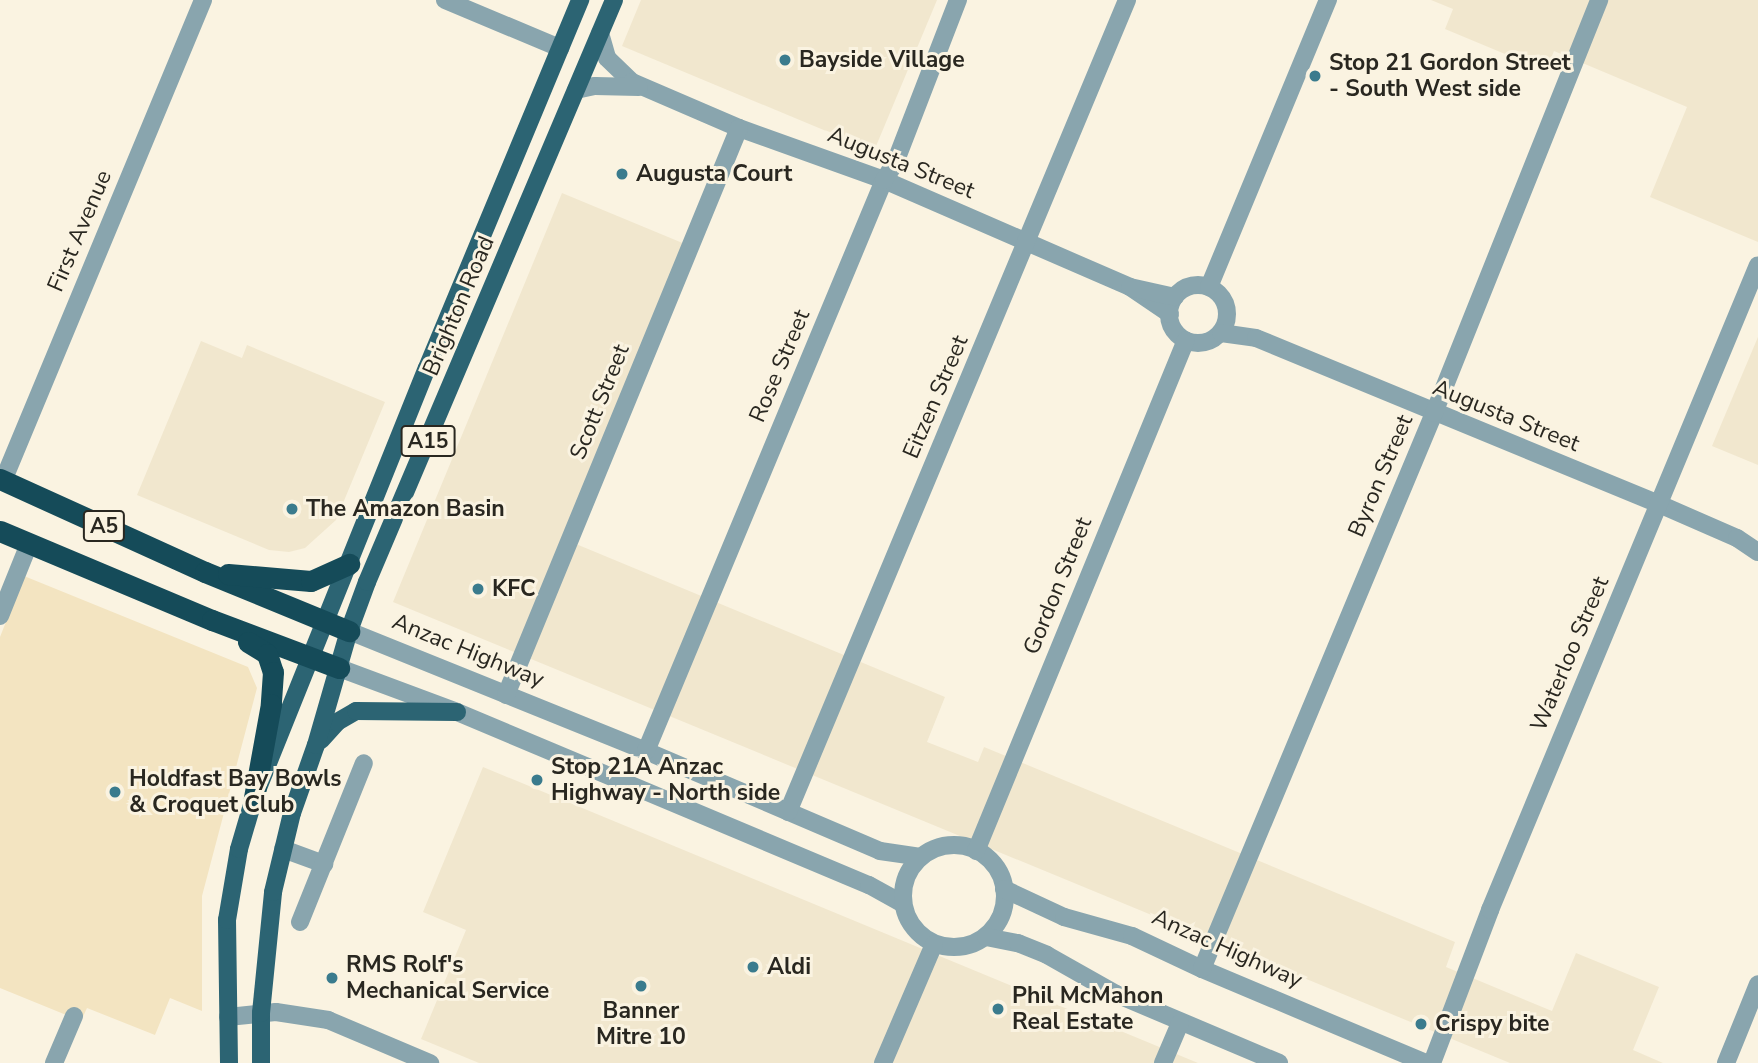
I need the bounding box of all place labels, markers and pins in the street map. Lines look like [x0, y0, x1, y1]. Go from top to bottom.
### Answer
place label: Bayside Village [799, 46, 965, 74]
place label: Stop 21 Gordon Street - South West side [1329, 49, 1571, 103]
marker: Bayside Village [777, 52, 793, 68]
marker: Stop 21 Gordon Street - South West side [1307, 68, 1323, 84]
place label: Augusta Court [636, 160, 792, 188]
marker: Augusta Court [614, 166, 630, 182]
place label: The Amazon Basin [306, 495, 505, 523]
marker: The Amazon Basin [284, 501, 300, 517]
place label: KFC [492, 575, 536, 603]
marker: KFC [470, 581, 486, 597]
place label: Stop 21A Anzac Highway - North side [551, 753, 780, 807]
place label: Holdfast Bay Bowls & Croquet Club [129, 765, 342, 819]
marker: Stop 21A Anzac Highway - North side [529, 772, 545, 788]
marker: Holdfast Bay Bowls & Croquet Club [107, 784, 123, 800]
place label: RMS Rolf's Mechanical Service [346, 951, 549, 1005]
place label: Aldi [767, 953, 811, 981]
marker: Aldi [745, 959, 761, 975]
marker: RMS Rolf's Mechanical Service [324, 970, 340, 986]
marker: Banner Mitre 10 [633, 978, 649, 994]
place label: Phil McMahon Real Estate [1012, 982, 1163, 1036]
place label: Banner Mitre 10 [596, 997, 686, 1051]
marker: Phil McMahon Real Estate [990, 1001, 1006, 1017]
place label: Crispy bite [1435, 1010, 1549, 1038]
marker: Crispy bite [1413, 1016, 1429, 1032]

